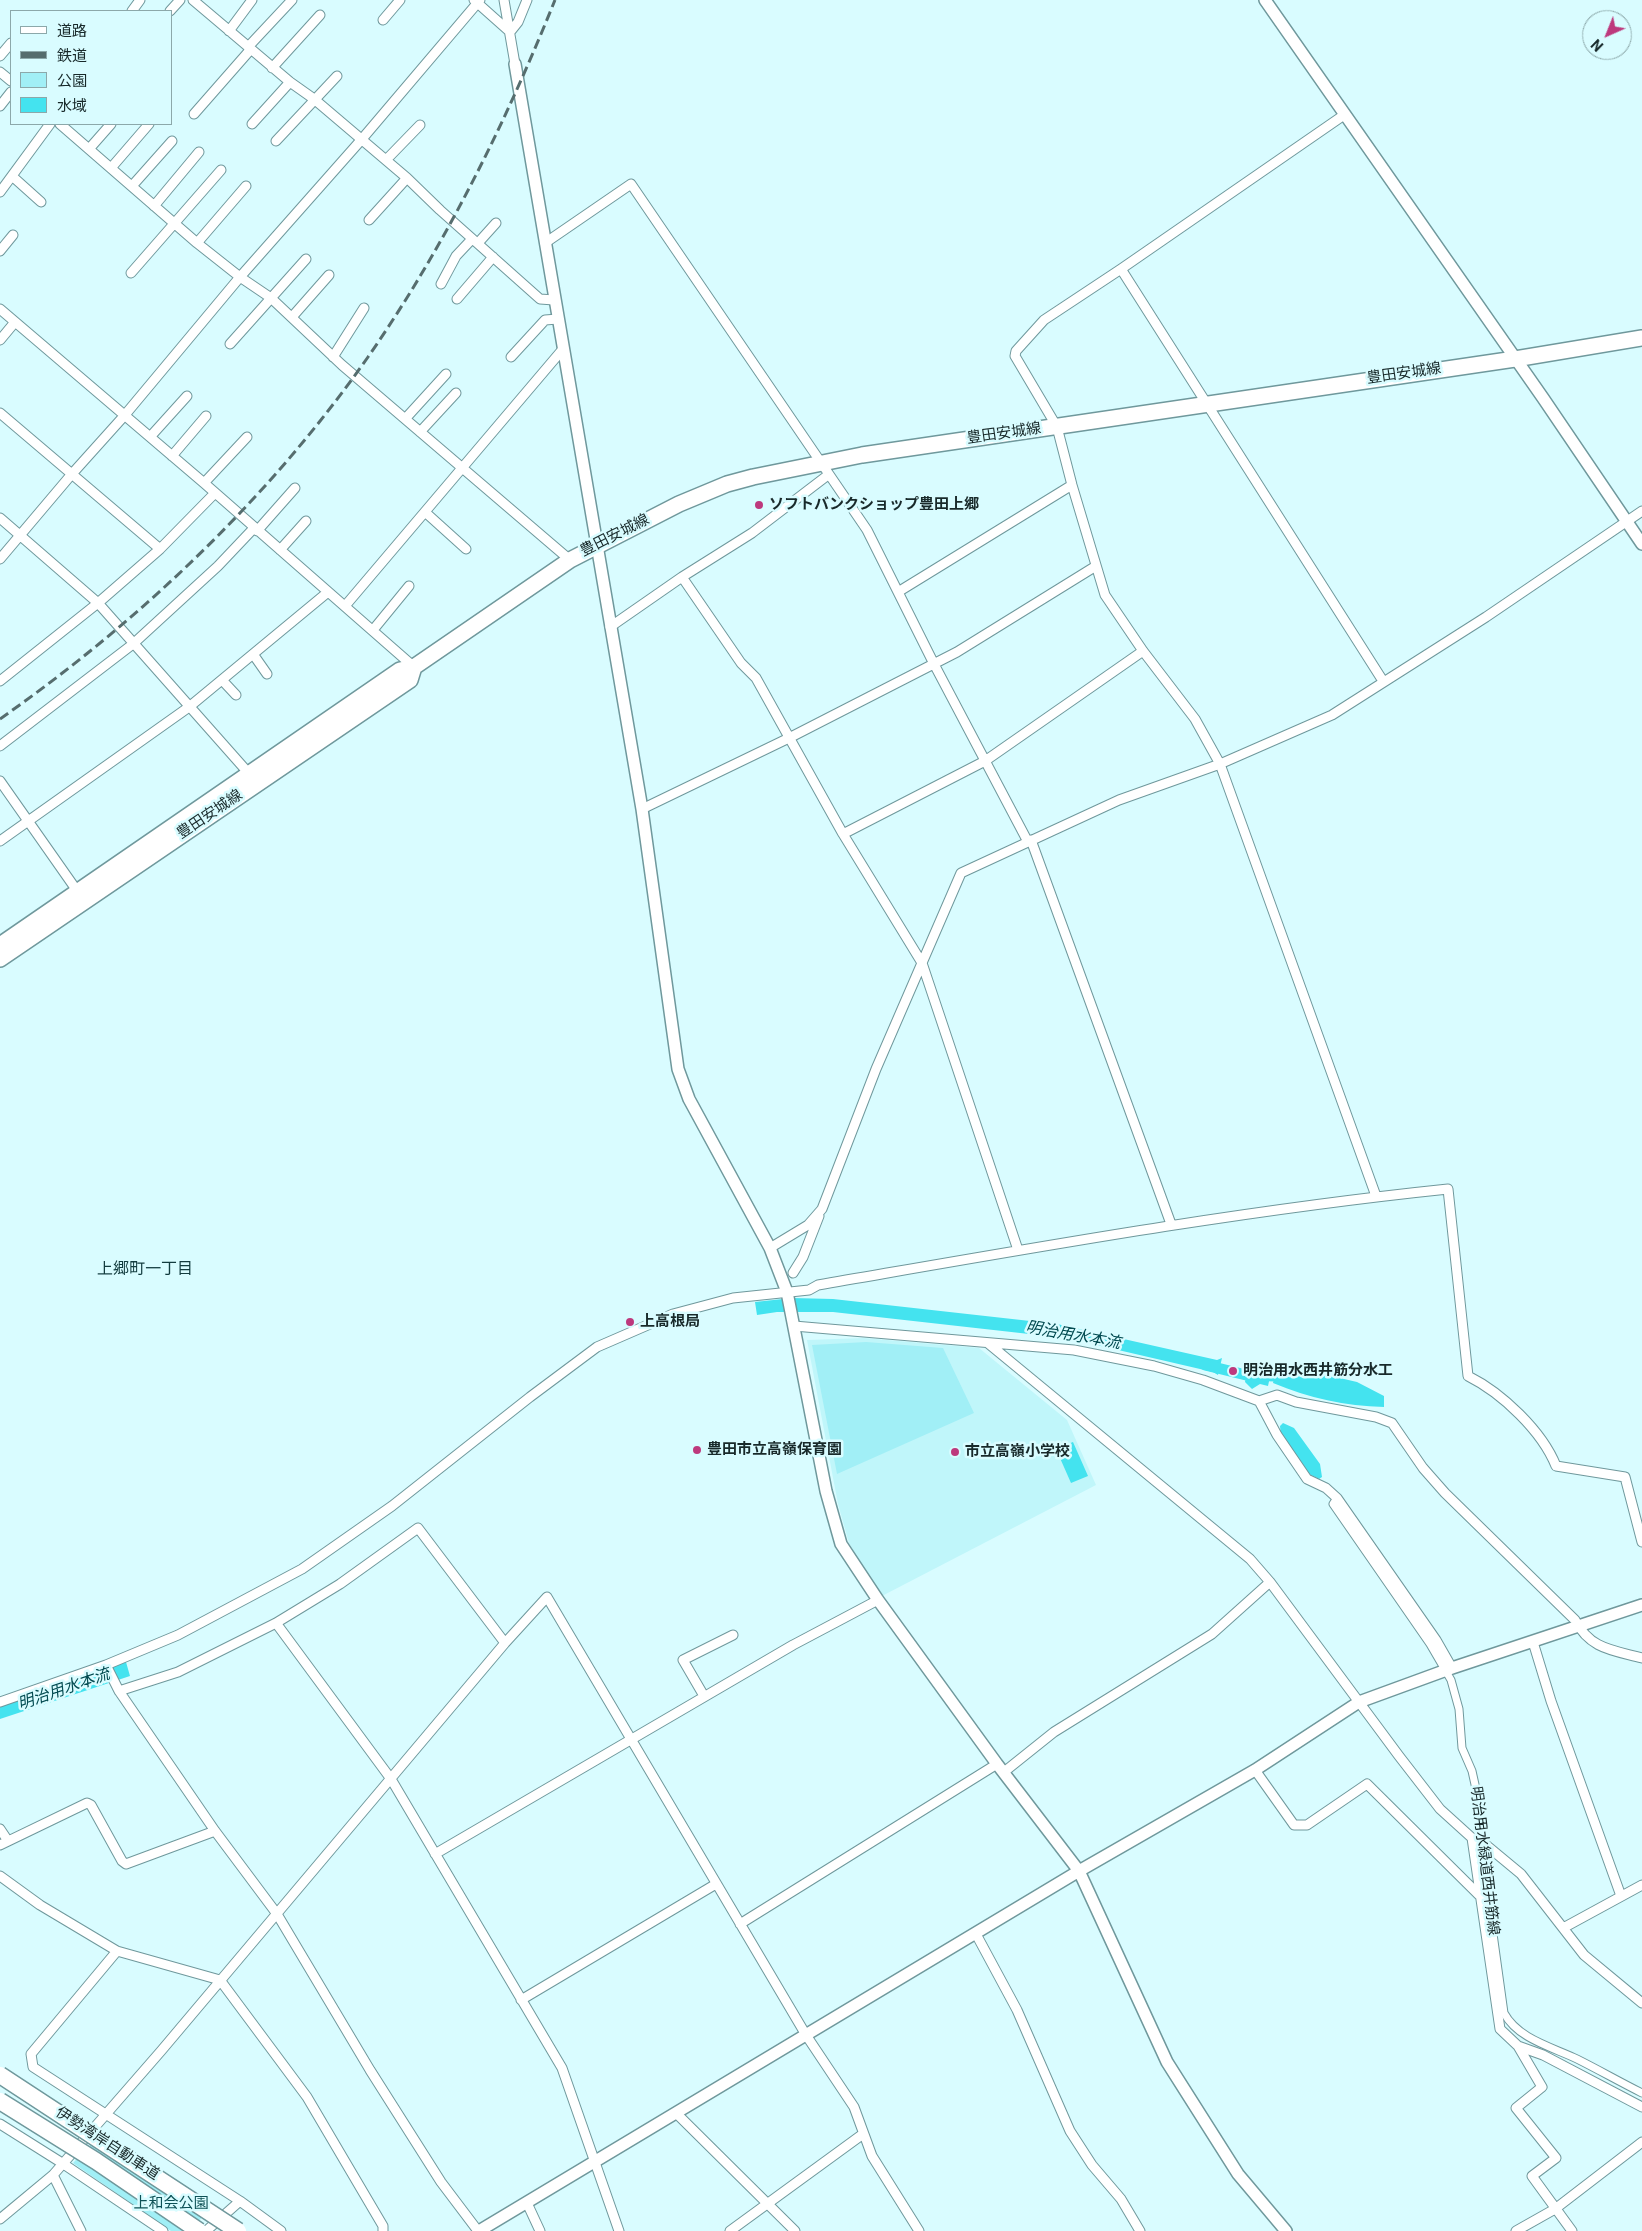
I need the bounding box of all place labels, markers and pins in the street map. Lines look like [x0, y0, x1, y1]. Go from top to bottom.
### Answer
place label: ソフトバンクショップ豊田上郷 [769, 496, 979, 514]
marker: ソフトバンクショップ豊田上郷 [753, 499, 765, 511]
place label: 上高根局 [640, 1313, 700, 1331]
marker: 上高根局 [624, 1316, 636, 1328]
place label: 明治用水西井筋分水工 [1243, 1362, 1393, 1380]
marker: 明治用水西井筋分水工 [1227, 1365, 1239, 1377]
place label: 豊田市立高嶺保育園 [707, 1441, 842, 1459]
place label: 市立高嶺小学校 [965, 1443, 1070, 1461]
marker: 豊田市立高嶺保育園 [691, 1444, 703, 1456]
marker: 市立高嶺小学校 [949, 1446, 961, 1458]

